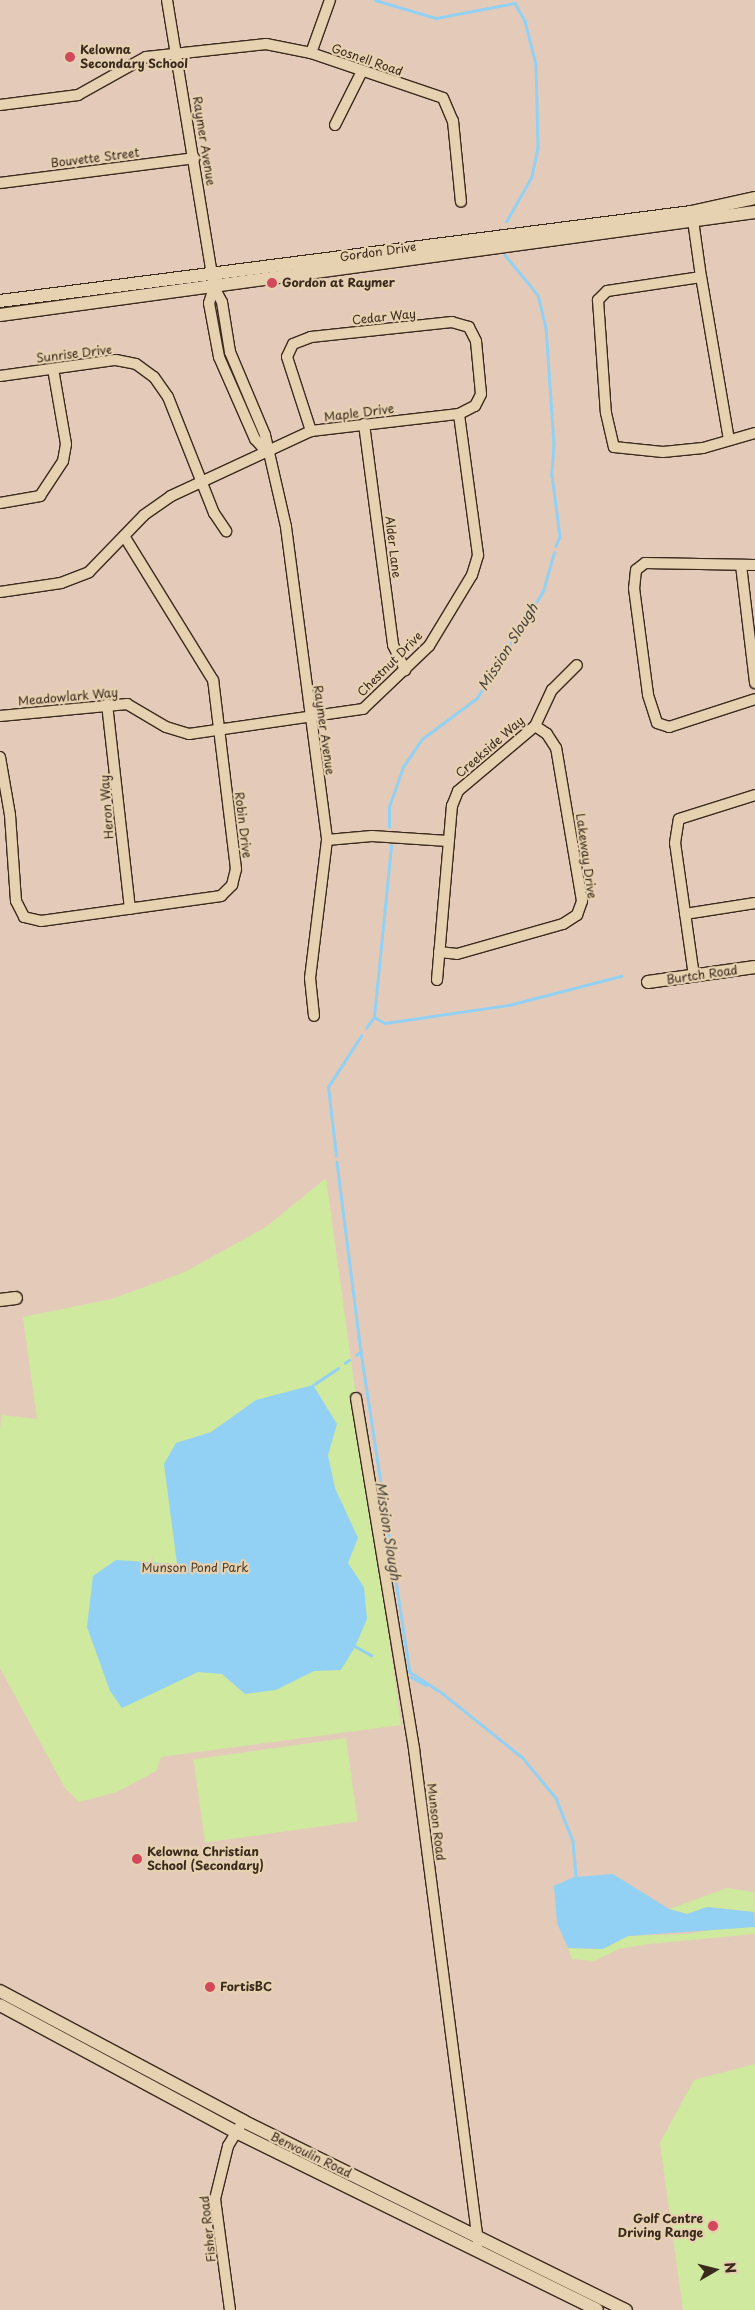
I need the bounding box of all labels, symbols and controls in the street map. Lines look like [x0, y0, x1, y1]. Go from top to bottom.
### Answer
street label: Gosnell Road [329, 41, 405, 79]
place label: Kelowna Secondary School [80, 43, 188, 71]
marker: Kelowna Secondary School [64, 51, 76, 63]
street label: Raymer Avenue [190, 95, 218, 187]
street label: Bouvette Street [50, 145, 140, 171]
street label: Gordon Drive [339, 239, 417, 265]
place label: Gordon at Raymer [282, 276, 395, 290]
marker: Gordon at Raymer [266, 277, 278, 289]
street label: Cedar Way [351, 306, 417, 328]
street label: Sunrise Drive [35, 342, 113, 366]
street label: Maple Drive [323, 402, 395, 424]
street label: Alder Lane [382, 515, 404, 579]
water label: Mission Slough [475, 601, 541, 693]
street label: Chestnut Drive [355, 629, 425, 699]
street label: Raymer Avenue [311, 684, 337, 776]
street label: Meadowlark Way [17, 685, 119, 709]
street label: Creekside Way [453, 713, 527, 781]
street label: Heron Way [98, 774, 116, 840]
street label: Robin Drive [232, 791, 254, 859]
street label: Lakeway Drive [573, 812, 599, 900]
street label: Burtch Road [665, 963, 739, 987]
water label: Mission Slough [372, 1481, 404, 1581]
park label: Munson Pond Park [141, 1561, 249, 1575]
street label: Munson Road [424, 1783, 448, 1861]
place label: Kelowna Christian School (Secondary) [147, 1845, 264, 1873]
marker: Kelowna Christian School (Secondary) [131, 1853, 143, 1865]
place label: FortisBC [220, 1980, 272, 1994]
marker: FortisBC [204, 1981, 216, 1993]
street label: Benvoulin Road [268, 2129, 354, 2181]
street label: Fisher Road [197, 2195, 219, 2263]
place label: Golf Centre Driving Range [618, 2212, 703, 2240]
marker: Golf Centre Driving Range [707, 2220, 719, 2232]
north arrow [690, 2245, 740, 2295]
text: N [719, 2261, 742, 2275]

